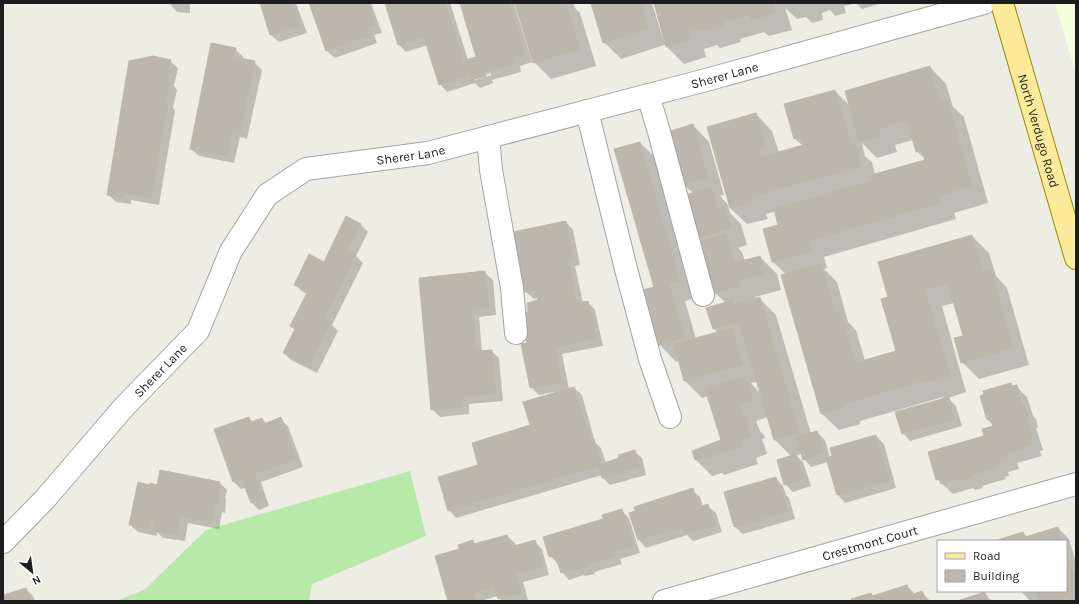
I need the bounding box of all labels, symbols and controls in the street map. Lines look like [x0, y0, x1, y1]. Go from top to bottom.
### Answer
street label: Sherer Lane [689, 59, 760, 92]
street label: North Verdugo Road [1015, 72, 1062, 190]
street label: Sherer Lane [375, 142, 447, 168]
street label: Sherer Lane [131, 340, 190, 400]
street label: Crestmont Court [820, 522, 920, 564]
legend [937, 540, 1067, 592]
text: Road [973, 549, 1001, 563]
north arrow [12, 552, 52, 592]
text: Building [973, 569, 1020, 583]
text: N [30, 573, 43, 588]

